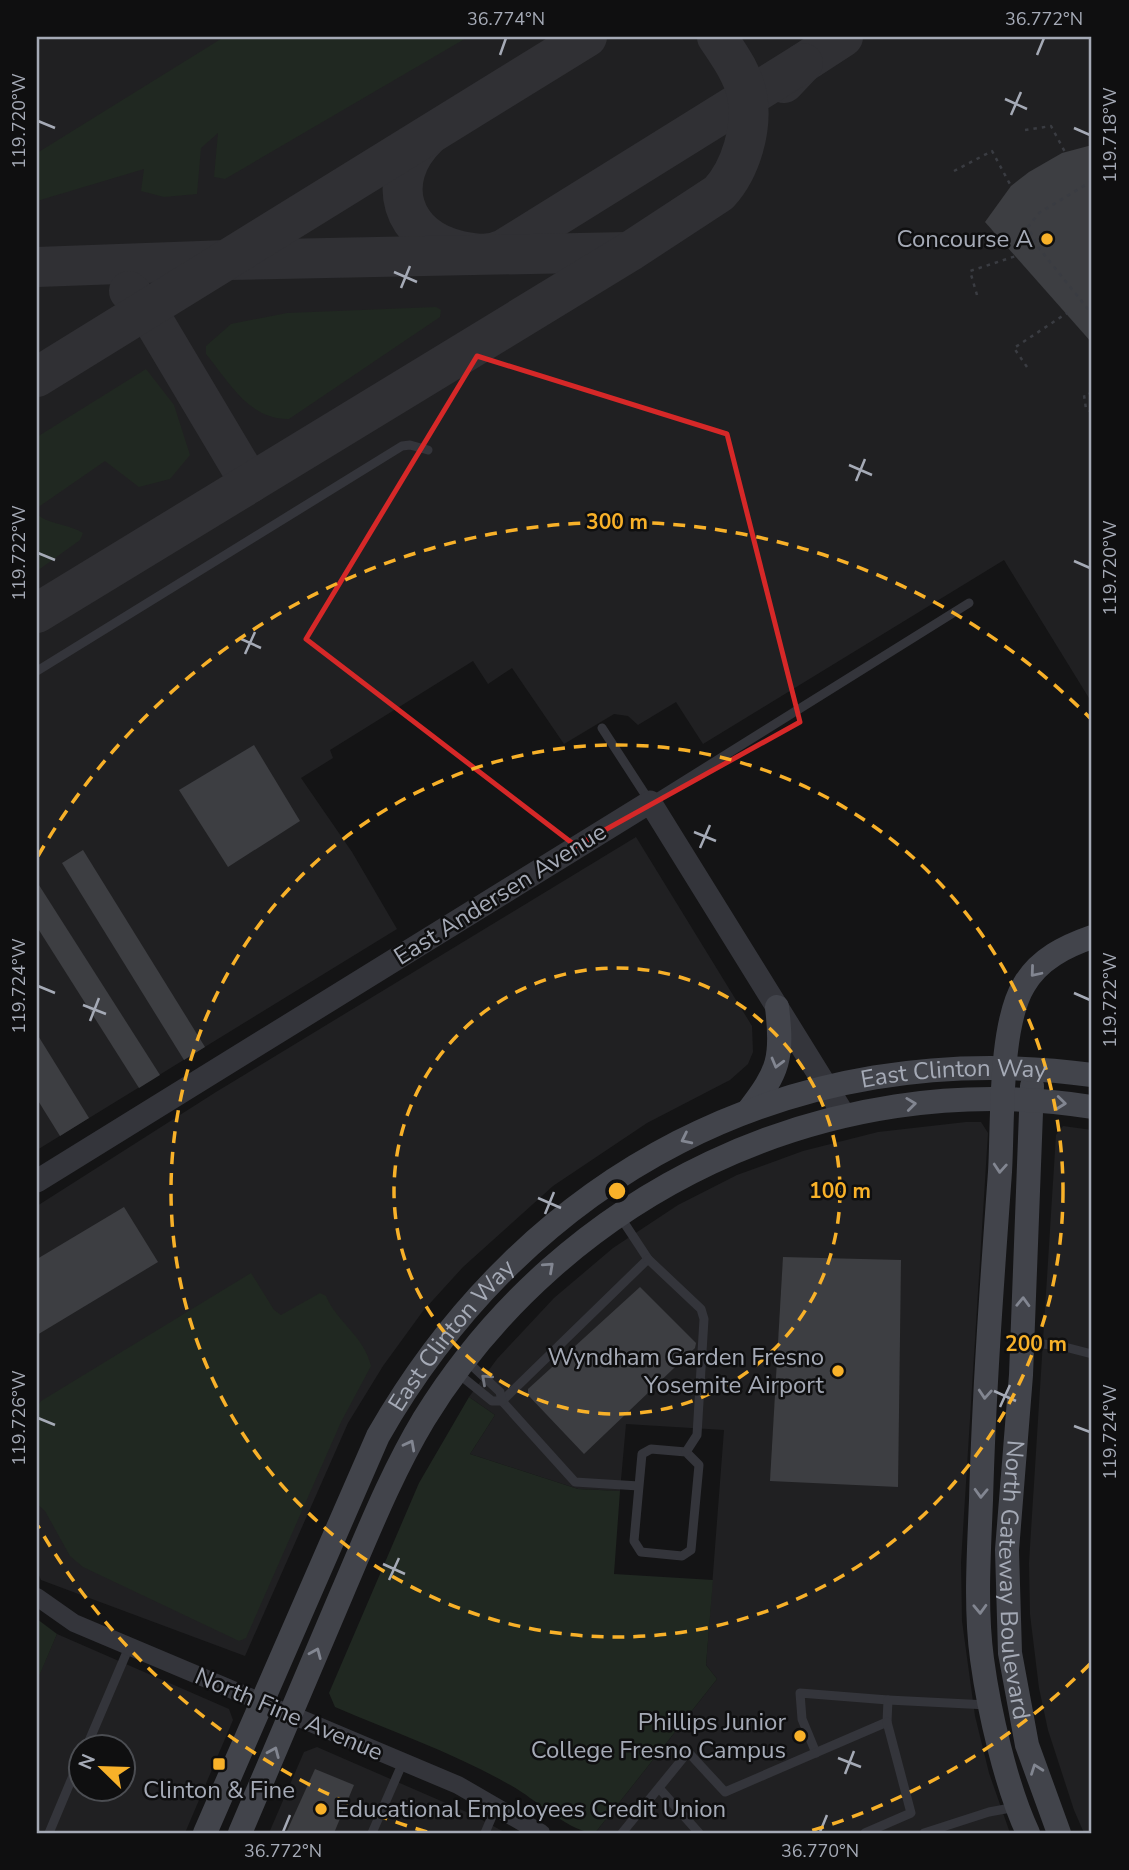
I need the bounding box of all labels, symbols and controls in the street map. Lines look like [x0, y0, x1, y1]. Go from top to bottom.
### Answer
text: 36.774°N [467, 7, 545, 31]
text: 36.772°N [1005, 7, 1083, 31]
text: 119.720°W [7, 73, 31, 169]
text: 119.718°W [1098, 87, 1122, 183]
place label: Concourse A [897, 223, 1033, 255]
marker: Concourse A [1039, 231, 1055, 247]
text: 119.722°W [7, 505, 31, 601]
text: 300 m [586, 508, 648, 536]
text: 119.720°W [1098, 520, 1122, 616]
street label: East Andersen Avenue [388, 816, 612, 972]
text: 119.724°W [7, 938, 31, 1034]
text: 119.722°W [1098, 952, 1122, 1048]
one-way arrow [1031, 963, 1043, 976]
street label: East Clinton Way [858, 1052, 1048, 1096]
one-way arrow [771, 1057, 786, 1069]
one-way arrow [1055, 1095, 1067, 1110]
one-way arrow [905, 1097, 917, 1112]
one-way arrow [681, 1130, 693, 1144]
one-way arrow [993, 1162, 1008, 1173]
text: 100 m [809, 1177, 871, 1205]
centre of rings [605, 1179, 629, 1203]
street label: East Clinton Way [381, 1252, 522, 1417]
one-way arrow [541, 1263, 554, 1276]
one-way arrow [1016, 1296, 1031, 1307]
text: 200 m [1005, 1330, 1067, 1358]
place label: Wyndham Garden Fresno Yosemite Airport [547, 1341, 825, 1401]
marker: Wyndham Garden Fresno Yosemite Airport [830, 1363, 846, 1379]
text: 119.726°W [7, 1370, 31, 1466]
one-way arrow [481, 1375, 494, 1387]
text: 119.724°W [1098, 1384, 1122, 1480]
one-way arrow [977, 1389, 992, 1400]
street label: North Gateway Boulevard [991, 1439, 1038, 1722]
one-way arrow [401, 1440, 415, 1452]
one-way arrow [973, 1489, 989, 1499]
one-way arrow [973, 1604, 988, 1615]
one-way arrow [308, 1647, 322, 1659]
street label: North Fine Avenue [190, 1660, 388, 1768]
place label: Phillips Junior College Fresno Campus [531, 1706, 786, 1766]
marker: Phillips Junior College Fresno Campus [792, 1728, 808, 1744]
north arrow [66, 1734, 136, 1804]
one-way arrow [266, 1747, 280, 1759]
text: N [73, 1750, 102, 1773]
marker: Clinton & Fine [211, 1756, 227, 1772]
one-way arrow [1030, 1764, 1044, 1776]
place label: Clinton & Fine [143, 1774, 295, 1806]
place label: Educational Employees Credit Union [335, 1793, 726, 1825]
marker: Educational Employees Credit Union [313, 1801, 329, 1817]
text: 36.772°N [244, 1839, 322, 1863]
text: 36.770°N [781, 1839, 859, 1863]

